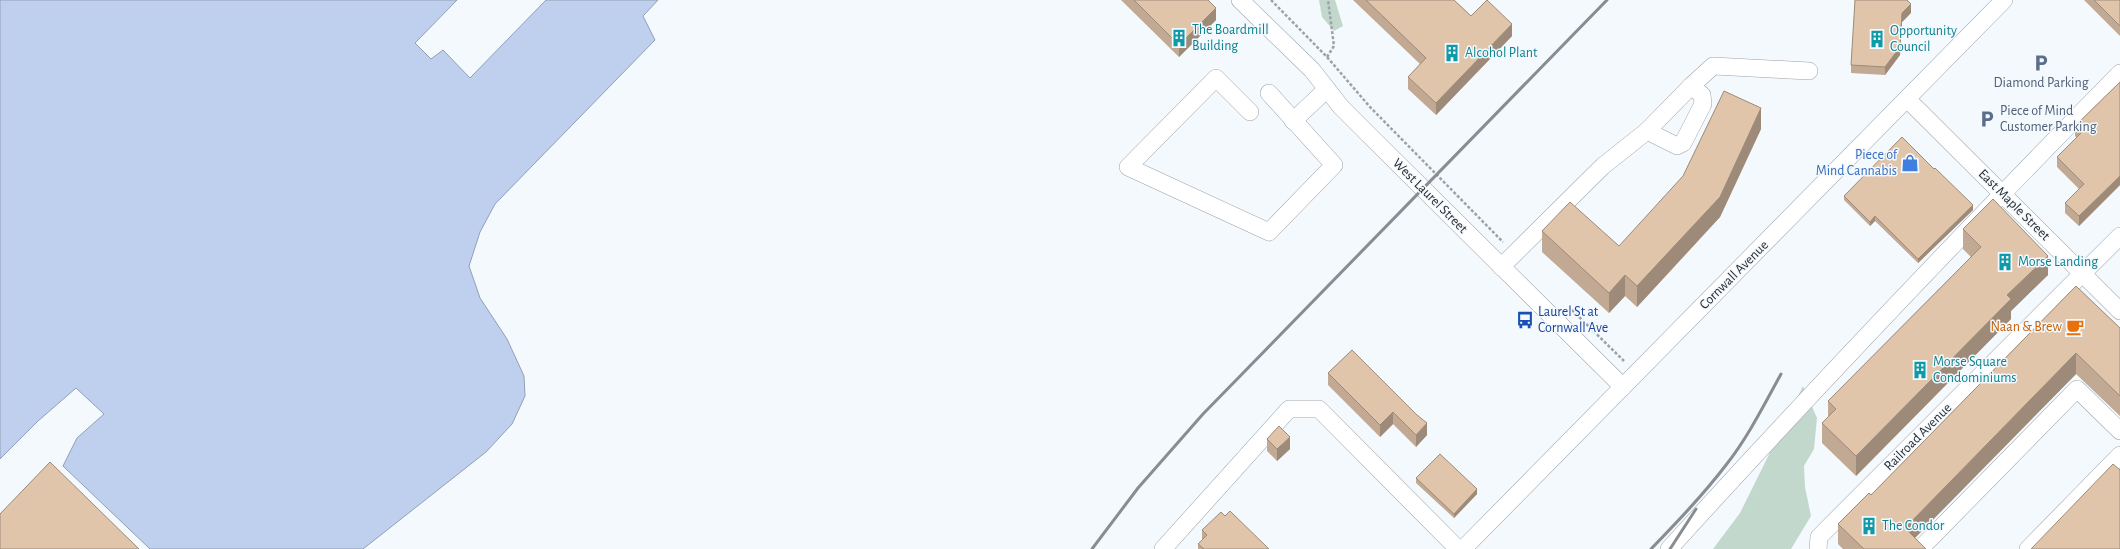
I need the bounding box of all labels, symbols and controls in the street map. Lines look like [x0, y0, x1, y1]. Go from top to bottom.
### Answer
place label: The Boardmill Building [1192, 23, 1269, 53]
place label: Opportunity Council [1890, 24, 1957, 54]
building icon: The Boardmill Building [1169, 28, 1189, 48]
building icon: Opportunity Council [1867, 29, 1887, 49]
building icon: Alcohol Plant [1442, 43, 1462, 63]
place label: Alcohol Plant [1465, 46, 1538, 60]
parking icon: Diamond Parking [2031, 53, 2051, 73]
place label: Diamond Parking [1993, 76, 2089, 90]
place label: Piece of Mind Customer Parking [2000, 104, 2097, 134]
parking icon: Piece of Mind Customer Parking [1977, 109, 1997, 129]
place label: Piece of Mind Cannabis [1816, 148, 1898, 178]
shop icon: Piece of Mind Cannabis [1900, 153, 1920, 173]
street label: West Laurel Street [1390, 156, 1470, 236]
street label: East Maple Street [1976, 167, 2053, 244]
street label: Cornwall Avenue [1697, 238, 1771, 312]
building icon: Morse Landing [1995, 252, 2015, 272]
place label: Morse Landing [2018, 255, 2098, 269]
place label: Laurel St at Cornwall Ave [1538, 305, 1608, 335]
bus stop icon: Laurel St at Cornwall Ave [1515, 310, 1535, 330]
cafe icon: Naan & Brew [2065, 317, 2085, 337]
place label: Naan & Brew [1991, 320, 2063, 334]
place label: Morse Square Condominiums [1933, 355, 2017, 385]
building icon: Morse Square Condominiums [1910, 360, 1930, 380]
street label: Railroad Avenue [1882, 401, 1954, 473]
building icon: The Condor [1859, 516, 1879, 536]
place label: The Condor [1882, 519, 1945, 533]

